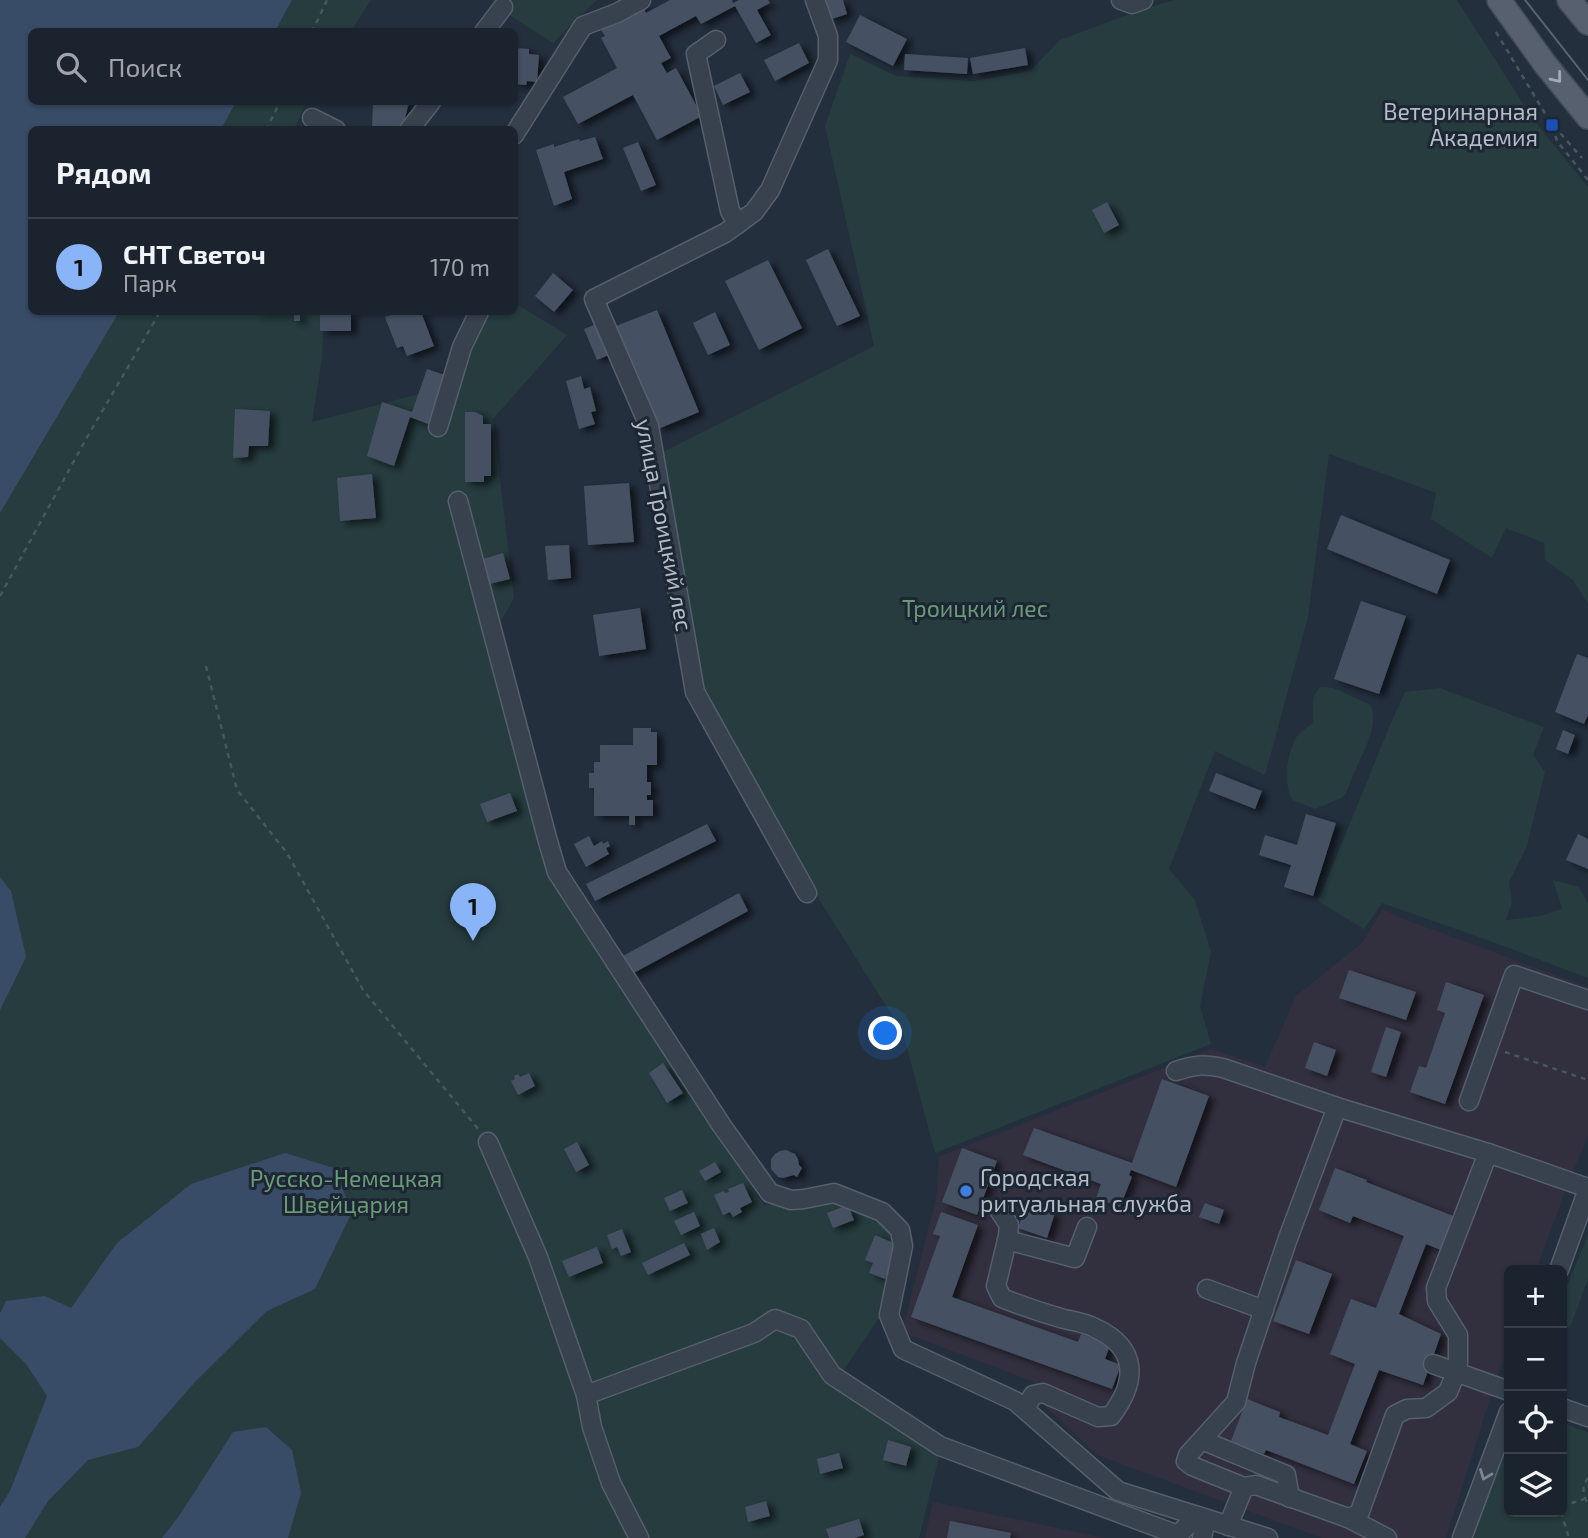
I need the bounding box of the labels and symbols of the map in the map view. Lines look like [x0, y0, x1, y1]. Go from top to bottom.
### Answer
one-way arrow [1548, 71, 1561, 83]
place label: Ветеринарная Академия [1383, 97, 1538, 151]
marker: Ветеринарная Академия [1544, 117, 1560, 133]
street label: улица Троицкий лес [630, 416, 699, 633]
park label: Троицкий лес [902, 594, 1048, 622]
pin: 1 [450, 883, 496, 941]
your location [868, 1016, 902, 1050]
place label: Городская ритуальная служба [980, 1163, 1192, 1218]
park label: Русско-Немецкая Швейцария [250, 1164, 442, 1218]
marker: Городская ритуальная служба [958, 1183, 974, 1199]
one-way arrow [1480, 1469, 1494, 1481]

